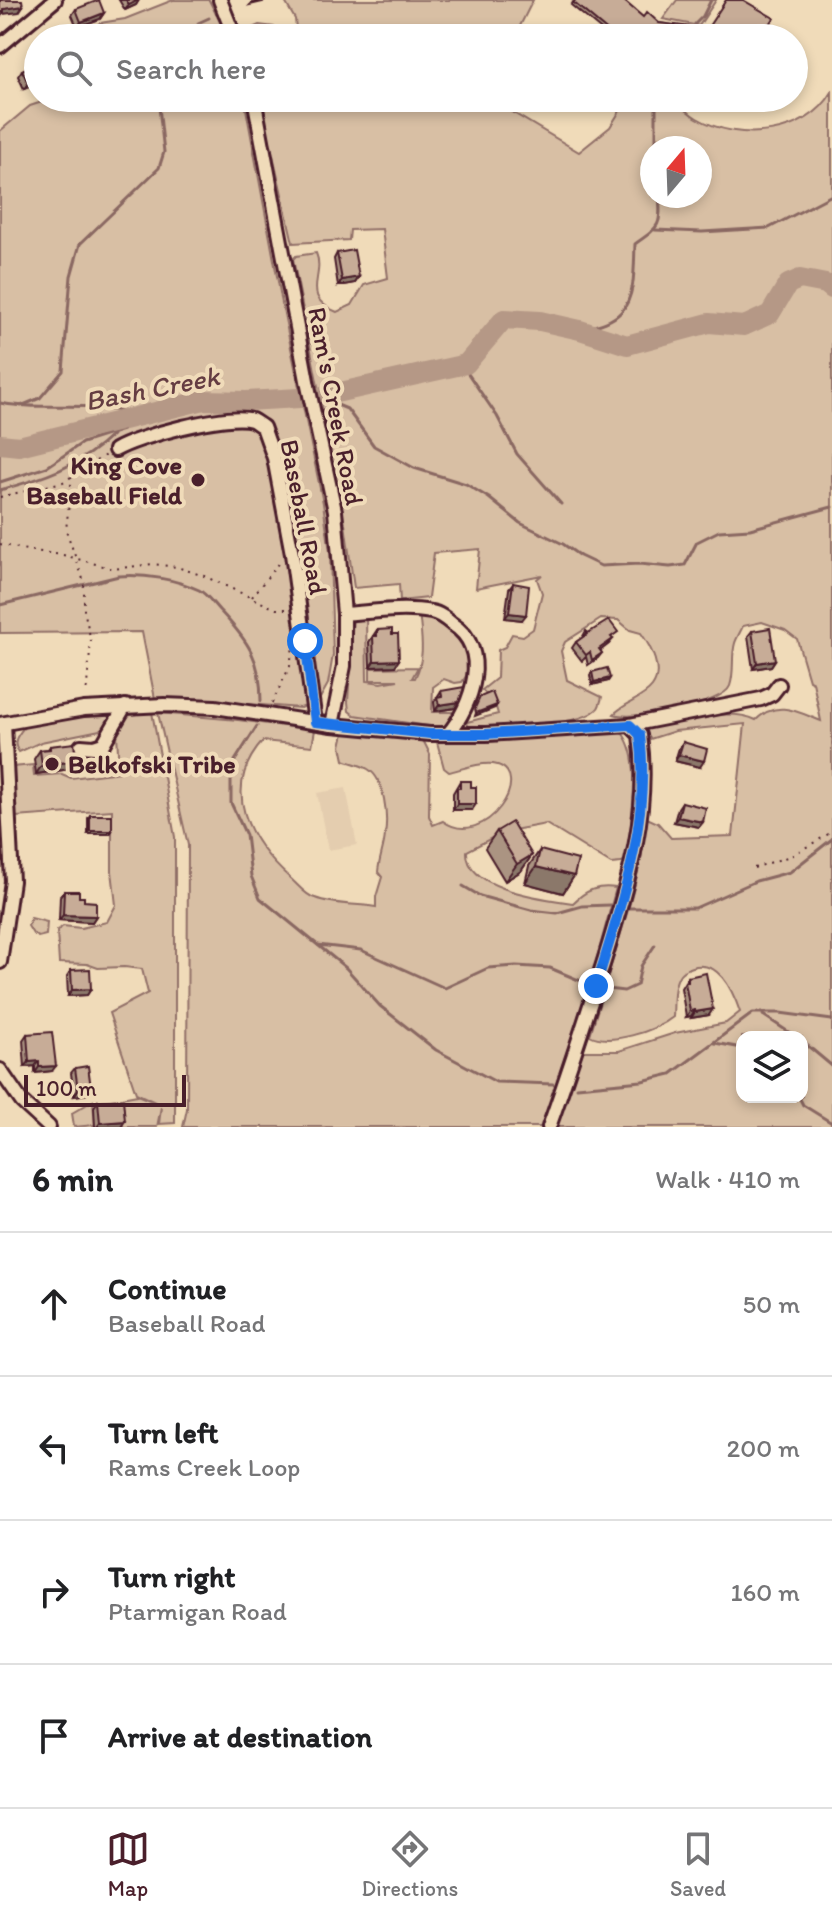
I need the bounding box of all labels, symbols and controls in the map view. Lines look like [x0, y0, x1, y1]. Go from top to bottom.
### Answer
search box [24, 24, 808, 112]
icon: search [52, 46, 96, 90]
text: Search here [116, 50, 266, 87]
north arrow [640, 136, 712, 208]
street label: Ram's Creek Road [301, 304, 371, 508]
water label: Bash Creek [82, 358, 224, 418]
street label: Baseball Road [273, 437, 335, 597]
place label: King Cove Baseball Field [26, 449, 183, 511]
marker: King Cove Baseball Field [189, 471, 207, 489]
route start [287, 623, 323, 659]
place label: Belkofski Tribe [68, 748, 236, 780]
marker: Belkofski Tribe [43, 755, 61, 773]
route end [578, 968, 614, 1004]
map controls [736, 1031, 808, 1103]
button: layers [736, 1031, 808, 1103]
scale bar [24, 1071, 186, 1107]
text: 100 m [36, 1075, 97, 1102]
text: 6 min [32, 1159, 113, 1200]
text: Walk · 410 m [655, 1163, 800, 1195]
text: Continue [108, 1270, 227, 1307]
icon: ahead [32, 1282, 76, 1326]
text: 50 m [743, 1288, 800, 1320]
text: Baseball Road [108, 1307, 265, 1339]
text: Turn left [108, 1414, 219, 1451]
icon: left [32, 1426, 76, 1470]
text: 200 m [727, 1432, 800, 1464]
text: Rams Creek Loop [108, 1451, 300, 1483]
text: Turn right [108, 1558, 236, 1595]
icon: right [32, 1570, 76, 1614]
text: 160 m [730, 1576, 800, 1608]
text: Ptarmigan Road [108, 1595, 287, 1627]
icon: arrive [32, 1714, 76, 1758]
text: Arrive at destination [108, 1718, 372, 1755]
tab: Map [106, 1827, 150, 1902]
tab: Directions [362, 1827, 458, 1902]
tab: Saved [670, 1827, 726, 1902]

